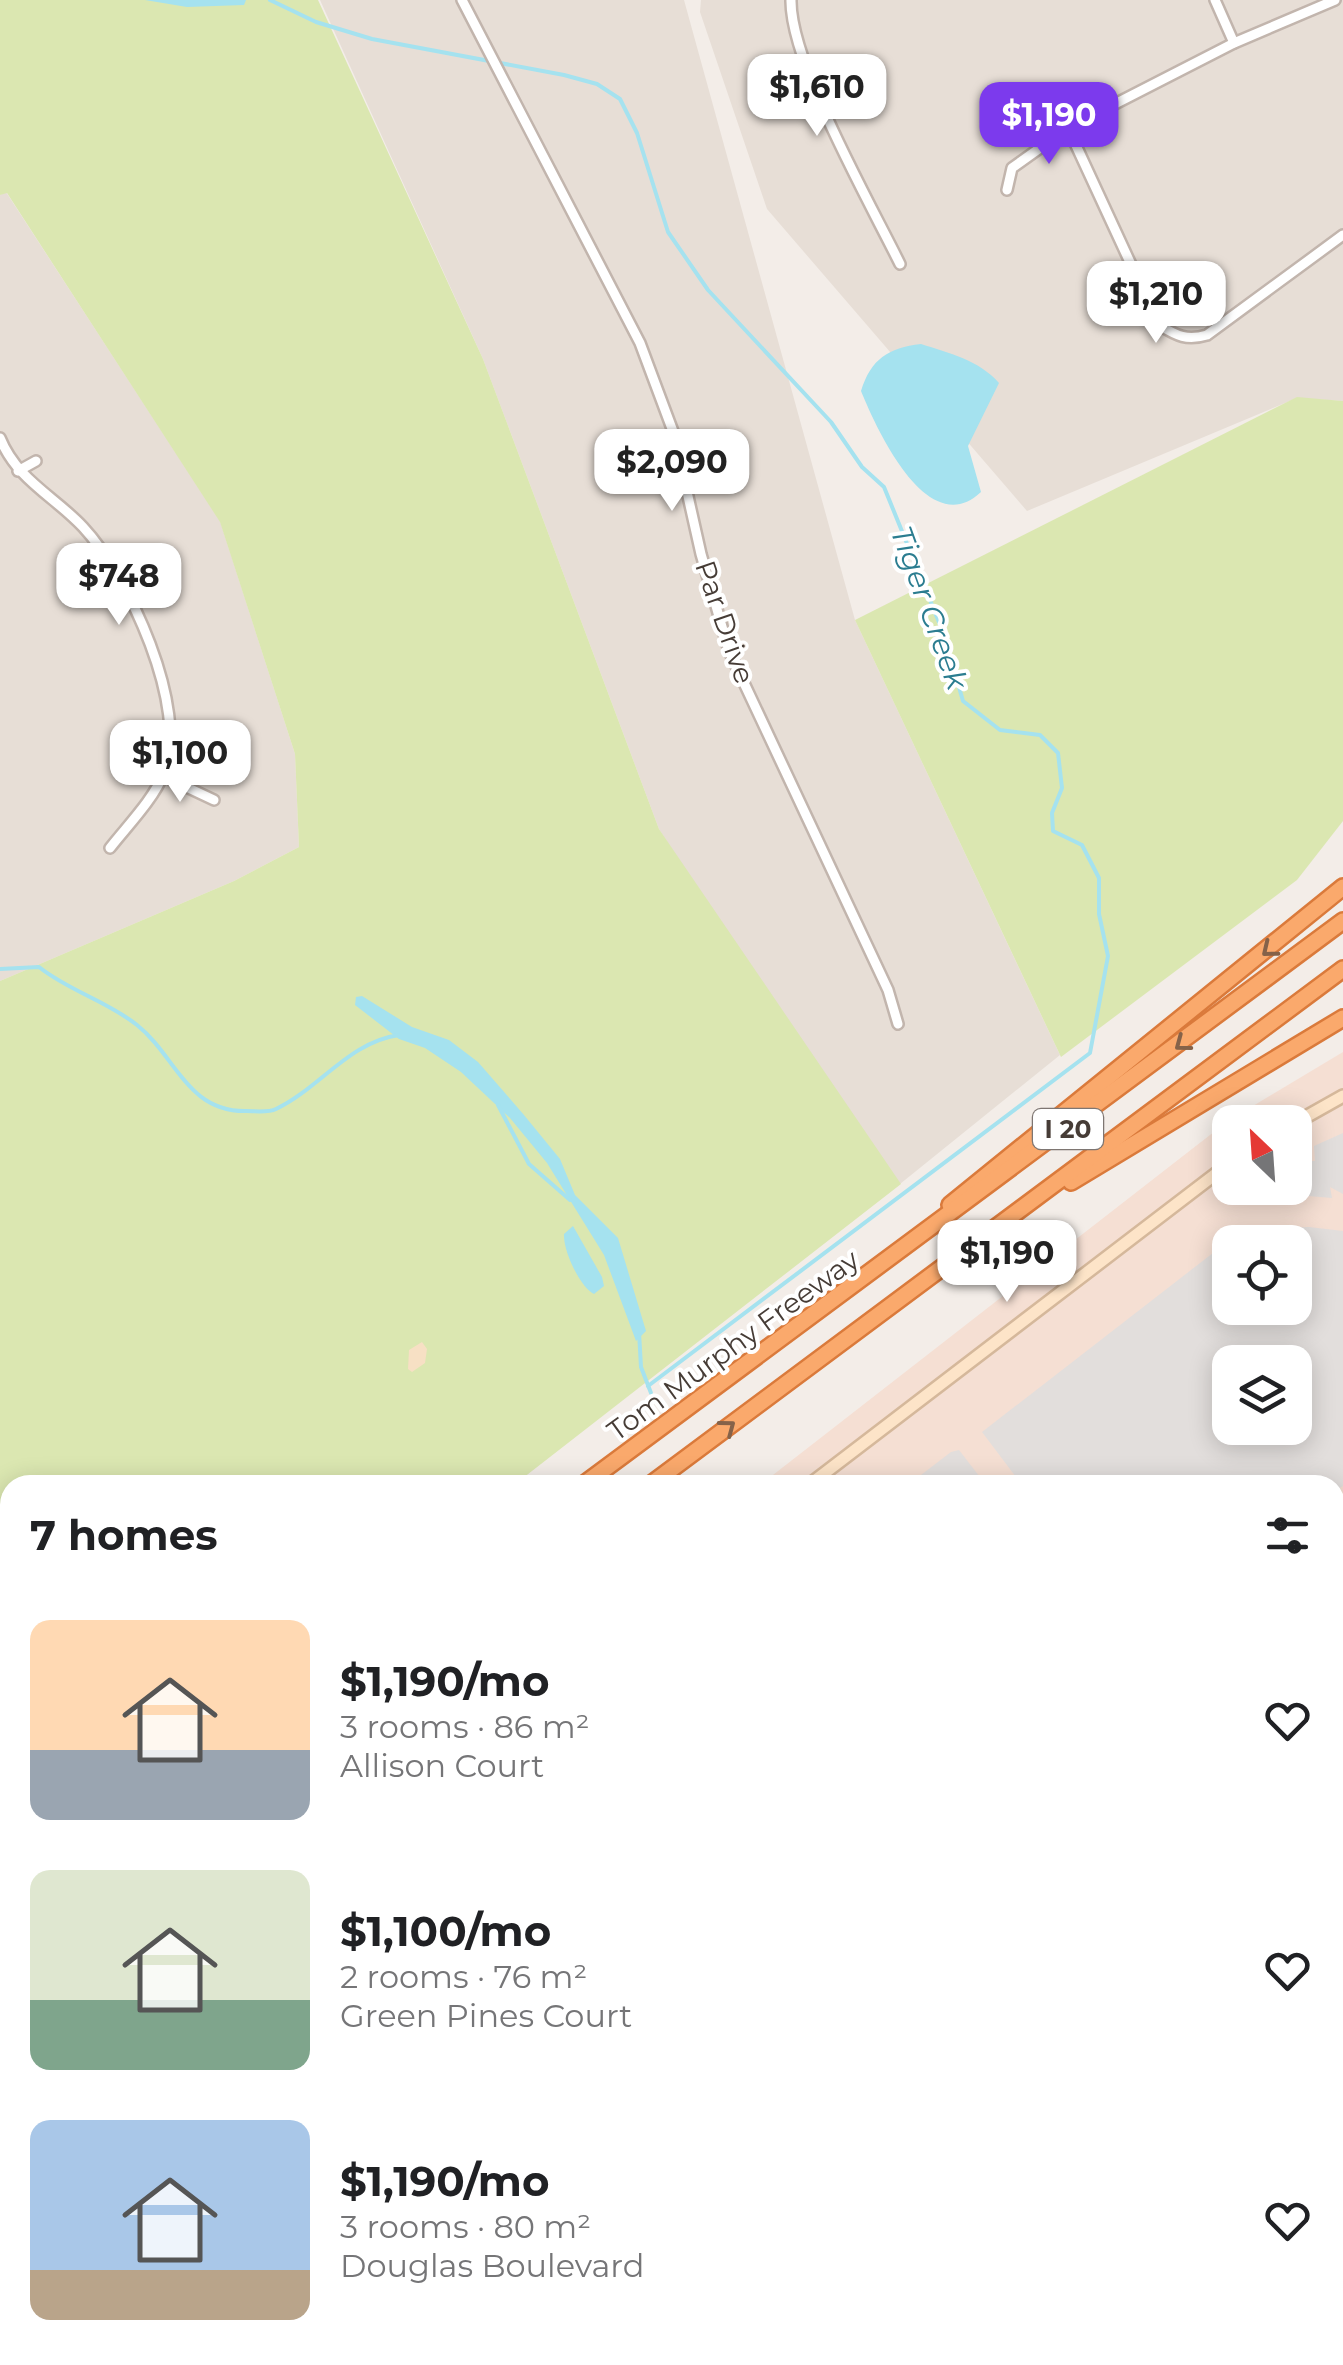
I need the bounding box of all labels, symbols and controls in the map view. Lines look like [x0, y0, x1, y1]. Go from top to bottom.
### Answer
pin: $1,610 [736, 54, 898, 139]
text: $1,610 [769, 67, 865, 106]
pin: $1,190 [968, 82, 1130, 167]
text: $1,190 [1001, 95, 1097, 134]
pin: $1,210 [1075, 261, 1237, 346]
text: $1,210 [1109, 274, 1203, 313]
pin: $2,090 [591, 429, 753, 514]
text: $2,090 [616, 442, 728, 481]
water label: Tiger Creek [883, 521, 977, 696]
pin: $748 [60, 543, 178, 628]
text: $748 [78, 556, 160, 595]
street label: Par Drive [688, 556, 762, 688]
pin: $1,100 [99, 720, 261, 805]
text: $1,100 [132, 733, 228, 772]
one-way arrow [1262, 938, 1280, 956]
one-way arrow [1175, 1032, 1193, 1050]
north arrow [1212, 1105, 1312, 1205]
map controls [1212, 1105, 1312, 1445]
road number: I 20 [1033, 1109, 1103, 1149]
pin: $1,190 [926, 1220, 1088, 1305]
button: locate [1212, 1225, 1312, 1325]
text: $1,190 [959, 1233, 1055, 1272]
street label: Tom Murphy Freeway [601, 1242, 866, 1448]
button: layers [1212, 1345, 1312, 1445]
one-way arrow [717, 1421, 735, 1438]
icon: filters [1260, 1508, 1315, 1563]
text: 7 homes [30, 1509, 218, 1561]
text: $1,190/mo [340, 1655, 550, 1707]
icon: home [110, 1660, 230, 1780]
icon: heart [1260, 1693, 1315, 1748]
text: 3 rooms · 86 m² [340, 1707, 589, 1746]
text: Allison Court [340, 1746, 544, 1785]
text: $1,100/mo [340, 1905, 551, 1957]
icon: home [110, 1910, 230, 2030]
icon: heart [1260, 1943, 1315, 1998]
text: 2 rooms · 76 m² [340, 1957, 587, 1996]
text: Green Pines Court [340, 1996, 632, 2035]
text: $1,190/mo [340, 2155, 550, 2207]
icon: home [110, 2160, 230, 2280]
icon: heart [1260, 2193, 1315, 2248]
text: 3 rooms · 80 m² [340, 2207, 591, 2246]
text: Douglas Boulevard [340, 2246, 644, 2285]

